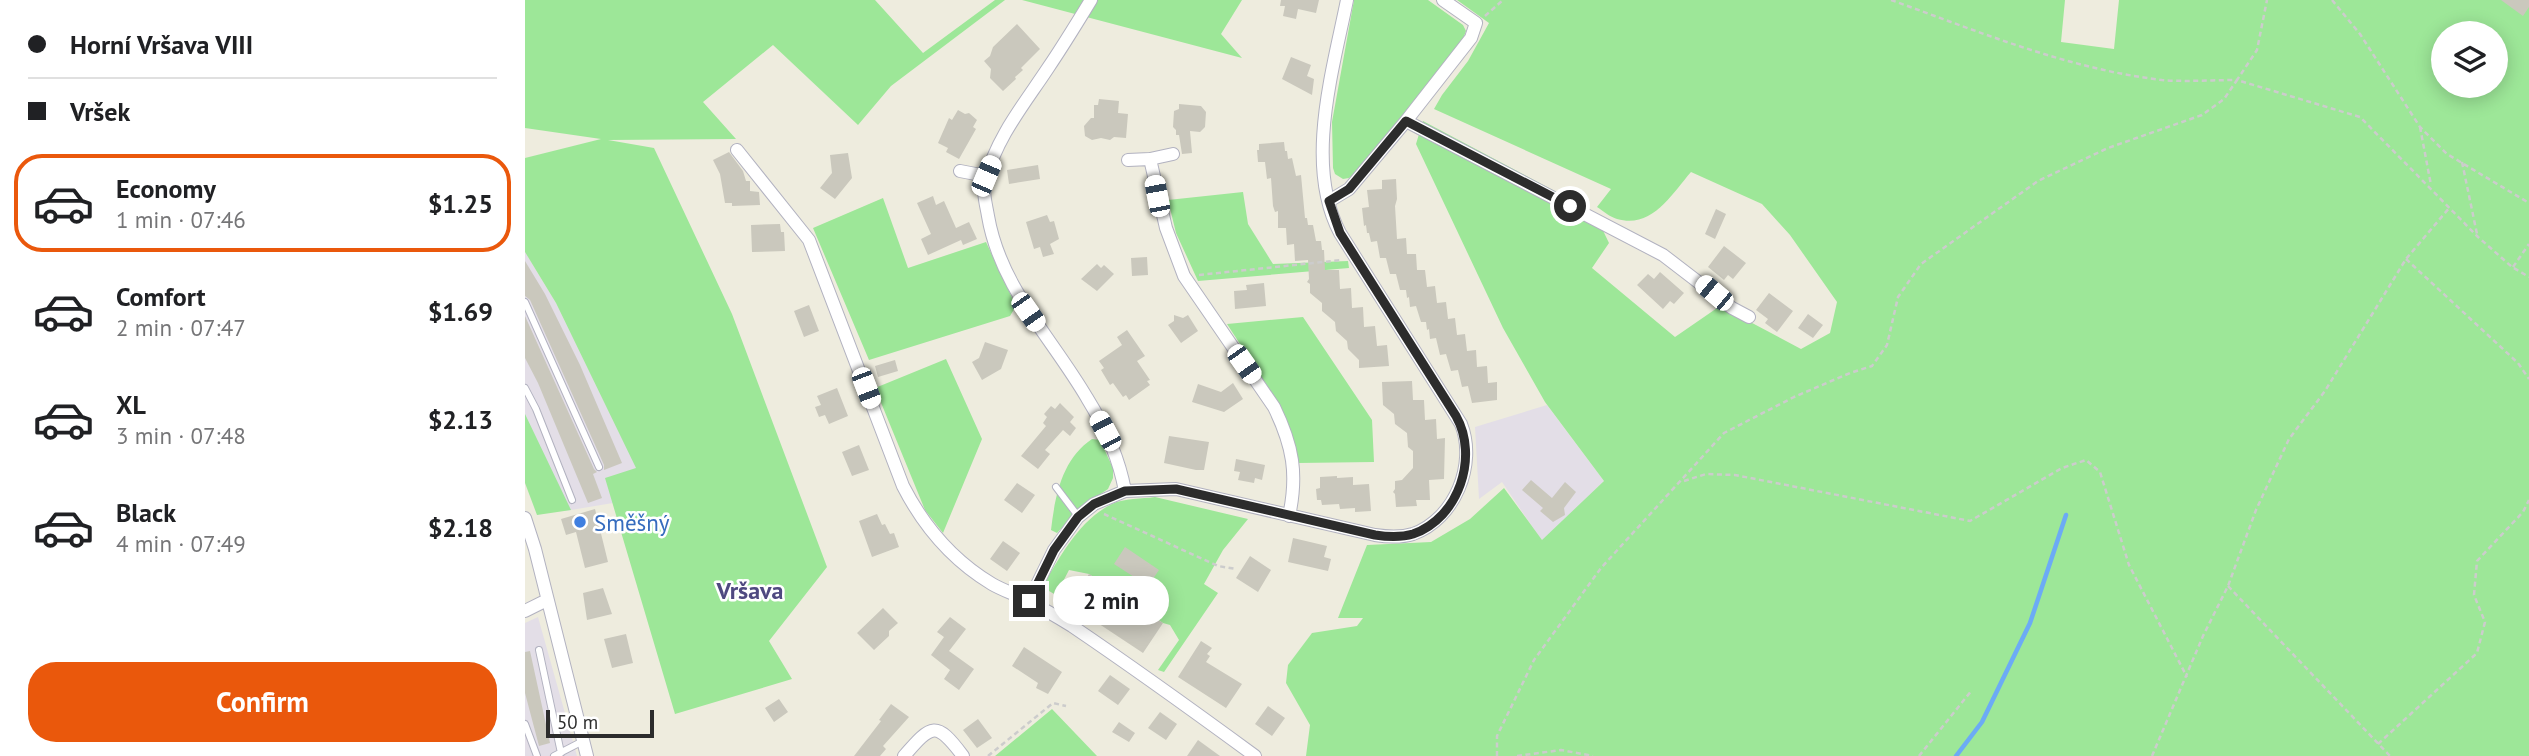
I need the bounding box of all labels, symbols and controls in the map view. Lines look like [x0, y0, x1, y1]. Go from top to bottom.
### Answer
map controls [2431, 21, 2508, 98]
button: layers [2431, 21, 2508, 98]
text: Horní Vršava VIII [70, 28, 253, 61]
text: Vršek [70, 95, 130, 128]
car [969, 153, 1004, 199]
icon: car [32, 172, 95, 235]
text: Economy [116, 172, 216, 205]
car [1143, 173, 1172, 219]
text: $1.25 [428, 187, 493, 220]
route start [1554, 190, 1586, 222]
text: 1 min · 07:46 [116, 205, 246, 234]
car [1692, 271, 1737, 315]
icon: car [32, 280, 95, 343]
text: Comfort [116, 280, 206, 313]
car [1008, 289, 1049, 335]
text: $1.69 [428, 295, 493, 328]
text: 2 min · 07:47 [116, 313, 246, 342]
car [1224, 341, 1265, 387]
car [849, 365, 884, 411]
icon: car [32, 388, 95, 451]
text: XL [116, 388, 146, 421]
text: $2.13 [428, 403, 493, 436]
car [1086, 408, 1125, 454]
text: 3 min · 07:48 [116, 421, 246, 450]
icon: car [32, 496, 95, 559]
text: Black [116, 496, 176, 529]
place label: Směšný [594, 508, 670, 537]
text: $2.18 [428, 511, 493, 544]
marker: Směšný [572, 514, 588, 530]
text: 4 min · 07:49 [116, 529, 246, 558]
district label: Vršava [716, 575, 783, 606]
callout: 2 min [1053, 576, 1169, 626]
route end [1013, 585, 1045, 617]
text: 2 min [1083, 586, 1139, 615]
button: Confirm [28, 662, 497, 742]
scale bar [546, 707, 655, 739]
text: 50 m [557, 710, 598, 734]

